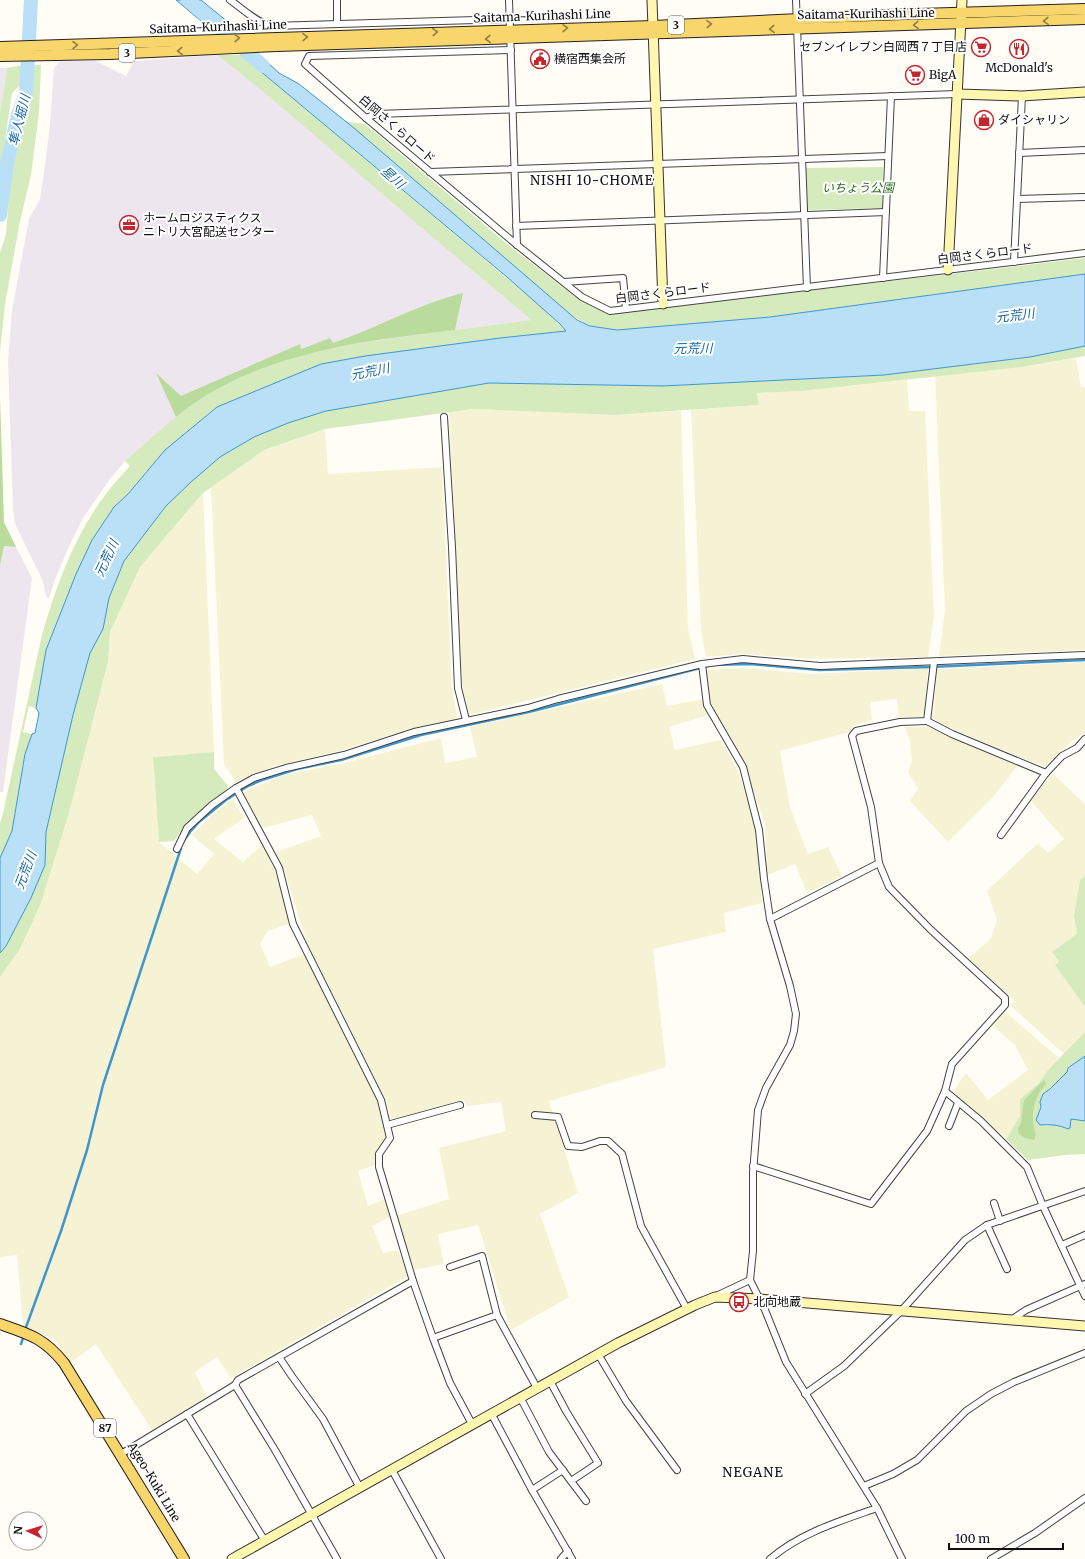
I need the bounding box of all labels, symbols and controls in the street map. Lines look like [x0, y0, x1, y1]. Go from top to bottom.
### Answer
street label: Saitama-Kurihashi Line [797, 5, 935, 22]
street label: Saitama-Kurihashi Line [473, 6, 611, 25]
road number: 3 [668, 16, 684, 34]
one-way arrow [1043, 16, 1049, 25]
street label: Saitama-Kurihashi Line [149, 17, 287, 36]
one-way arrow [706, 19, 712, 28]
one-way arrow [913, 21, 919, 30]
one-way arrow [562, 24, 568, 32]
one-way arrow [769, 25, 775, 33]
one-way arrow [432, 28, 438, 37]
one-way arrow [302, 32, 308, 41]
one-way arrow [234, 34, 240, 43]
one-way arrow [485, 35, 491, 44]
supermarket icon: セブンイレブン白岡西７丁目店 [970, 36, 992, 58]
restaurant icon: McDonald's [1008, 38, 1030, 60]
place label: セブンイレブン白岡西７丁目店 [799, 39, 967, 54]
one-way arrow [72, 41, 78, 49]
road number: 3 [119, 44, 135, 62]
one-way arrow [177, 46, 183, 55]
public building icon: 横宿西集会所 [529, 48, 551, 70]
place label: 横宿西集会所 [554, 51, 626, 66]
place label: McDonald's [985, 60, 1053, 75]
supermarket icon: BigA [904, 64, 926, 86]
place label: BigA [929, 67, 957, 82]
water label: 隼人堀川 [5, 91, 35, 147]
street label: 白岡さくらロード [356, 91, 438, 166]
shop icon: ダイシャリン [973, 109, 995, 131]
place label: ダイシャリン [998, 112, 1070, 127]
water label: 星川 [377, 162, 410, 194]
district label: NISHI 10-CHOME [530, 172, 654, 189]
park label: いちょう公園 [822, 180, 896, 195]
place label: ホームロジスティクス ニトリ大宮配送センター [143, 210, 275, 239]
office icon: ホームロジスティクス ニトリ大宮配送センター [118, 214, 140, 236]
street label: 白岡さくらロード [936, 240, 1034, 267]
street label: 白岡さくらロード [614, 279, 712, 306]
water label: 元荒川 [995, 304, 1037, 326]
water label: 元荒川 [673, 340, 715, 357]
water label: 元荒川 [349, 359, 393, 384]
water label: 元荒川 [91, 535, 123, 579]
water label: 元荒川 [11, 847, 41, 891]
bus stop icon: 北向地蔵 [728, 1291, 750, 1313]
place label: 北向地蔵 [753, 1294, 801, 1309]
road number: 87 [94, 1419, 116, 1437]
street label: Ageo-Kuki Line [124, 1438, 184, 1524]
district label: NEGANE [722, 1464, 784, 1481]
north arrow [8, 1511, 48, 1551]
text: N [11, 1525, 25, 1535]
scale bar [949, 1525, 1063, 1551]
text: 100 m [955, 1531, 990, 1546]

